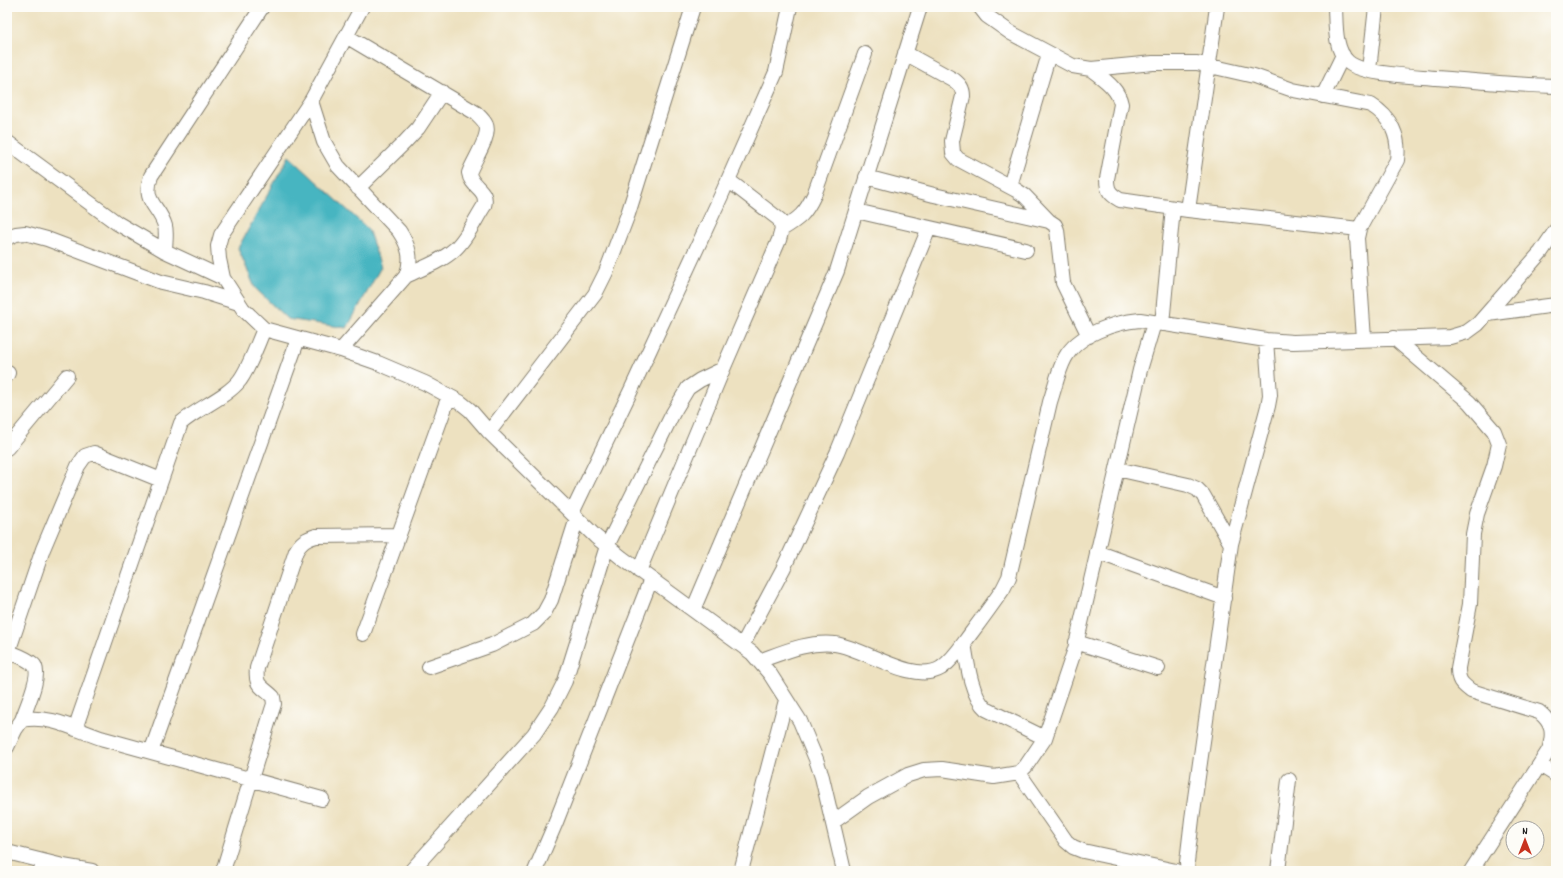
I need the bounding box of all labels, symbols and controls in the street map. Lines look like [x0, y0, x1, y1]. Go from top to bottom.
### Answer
north arrow [1505, 820, 1545, 860]
text: N [1522, 824, 1528, 840]

